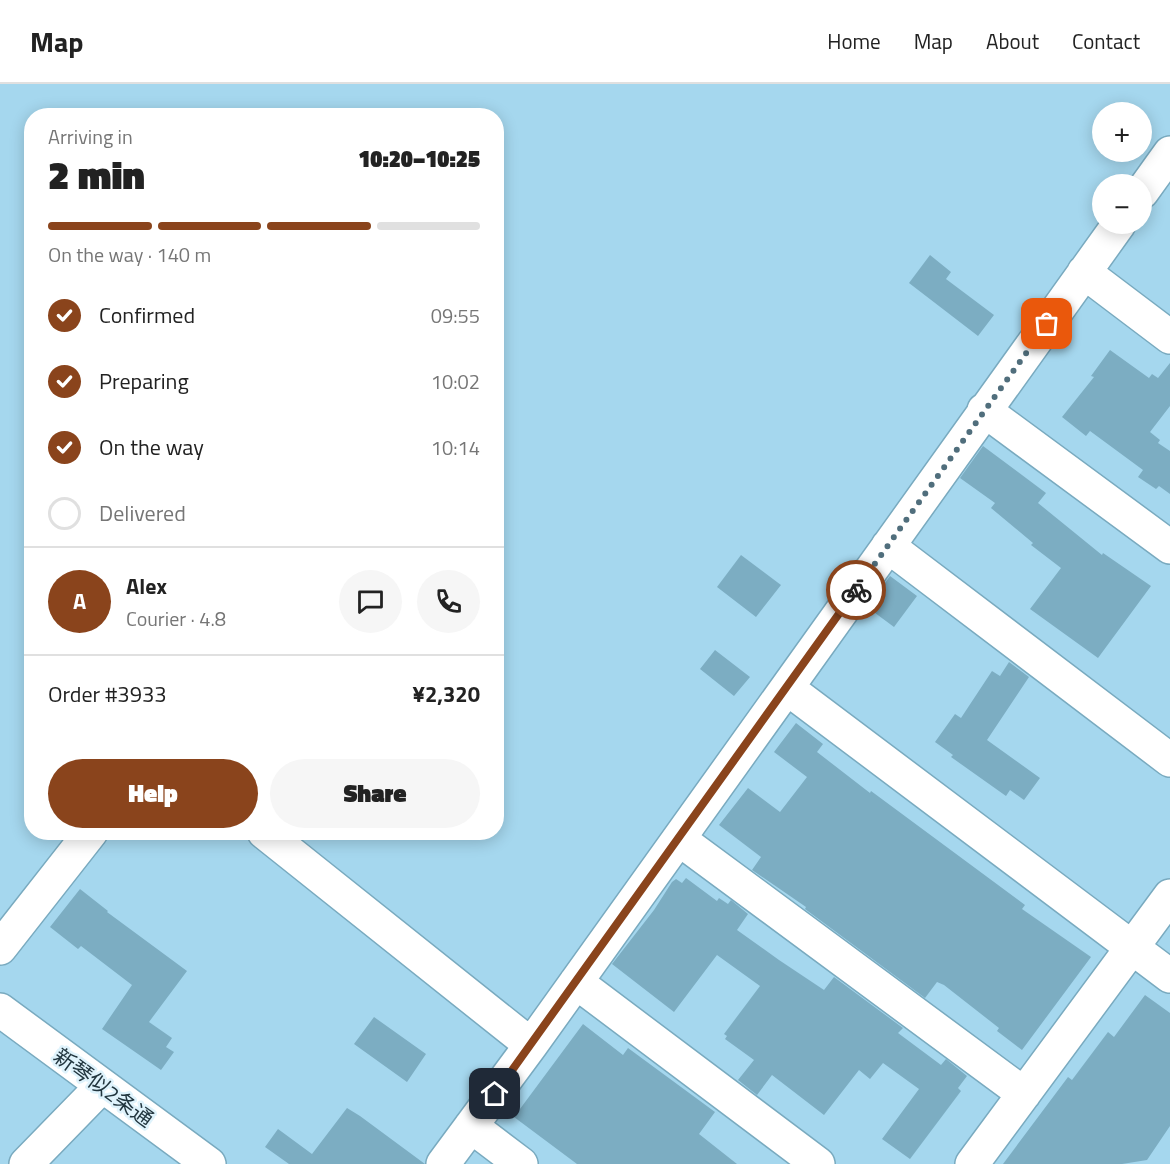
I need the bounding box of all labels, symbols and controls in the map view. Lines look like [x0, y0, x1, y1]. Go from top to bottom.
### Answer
text: Map [30, 20, 84, 63]
text: Home [827, 25, 881, 57]
text: Map [914, 25, 953, 57]
text: About [986, 25, 1039, 57]
text: Contact [1072, 25, 1140, 57]
map controls [1092, 102, 1152, 234]
button: + [1092, 102, 1152, 162]
text: Arriving in [48, 121, 133, 152]
text: 10:20–10:25 [358, 142, 480, 176]
text: 2 min [48, 145, 145, 204]
button: − [1092, 174, 1152, 234]
text: On the way · 140 m [48, 239, 211, 270]
text: Confirmed [99, 298, 195, 332]
pin [1021, 298, 1072, 349]
icon: check [48, 299, 81, 332]
text: 09:55 [431, 300, 480, 331]
icon: bag [1030, 307, 1063, 340]
text: Preparing [99, 364, 189, 398]
icon: check [48, 365, 81, 398]
text: 10:02 [431, 366, 480, 397]
text: On the way [99, 430, 204, 464]
icon: check [48, 431, 81, 464]
text: 10:14 [431, 432, 480, 463]
text: Delivered [99, 496, 186, 530]
courier [826, 560, 886, 620]
text: Alex [126, 569, 167, 603]
button: chat [339, 570, 402, 633]
button: phone [417, 570, 480, 633]
icon: bike [840, 574, 873, 607]
text: A [73, 584, 86, 618]
text: Courier · 4.8 [126, 603, 226, 634]
text: Order #3933 [48, 677, 167, 711]
text: ¥2,320 [413, 677, 480, 711]
button: Help [48, 759, 258, 828]
button: Share [270, 759, 480, 828]
street label: 新琴似2条通 [47, 1040, 161, 1134]
pin [469, 1068, 520, 1119]
icon: home [478, 1077, 511, 1110]

